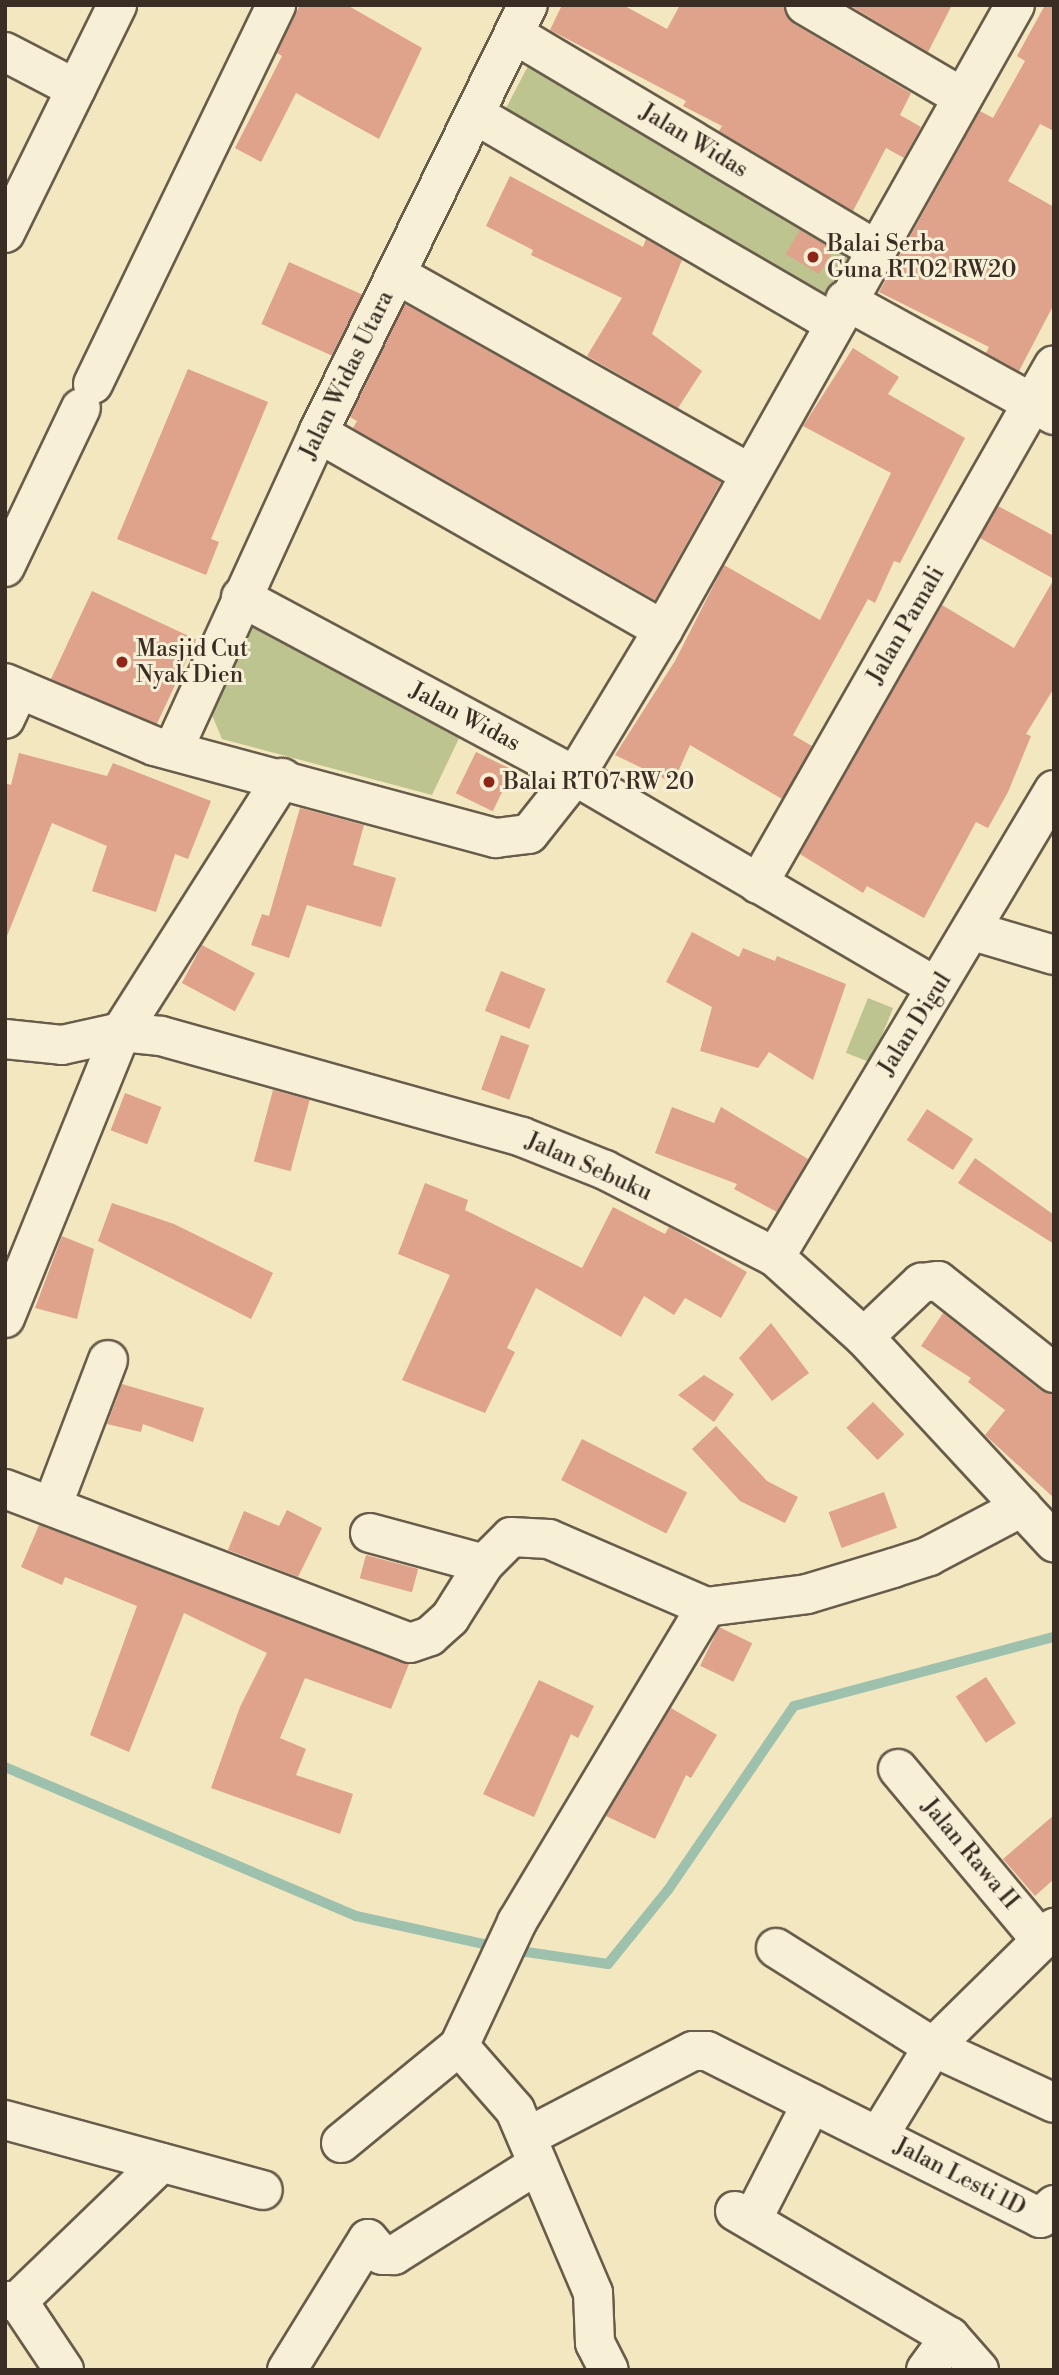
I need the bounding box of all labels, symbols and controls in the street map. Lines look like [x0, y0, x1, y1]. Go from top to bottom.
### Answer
street label: Jalan Widas [635, 98, 753, 184]
place label: Balai Serba Guna RT02 RW20 [827, 230, 1016, 284]
marker: Balai Serba Guna RT02 RW20 [805, 249, 821, 265]
street label: Jalan Widas Utara [294, 286, 400, 464]
street label: Jalan Pamali [861, 562, 951, 688]
place label: Masjid Cut Nyak Dien [136, 635, 248, 689]
marker: Masjid Cut Nyak Dien [114, 654, 130, 670]
street label: Jalan Widas [405, 676, 525, 758]
place label: Balai RT07 RW 20 [503, 768, 694, 796]
marker: Balai RT07 RW 20 [481, 774, 497, 790]
street label: Jalan Digul [873, 968, 957, 1080]
street label: Jalan Sebuku [522, 1127, 656, 1207]
street label: Jalan Rawa II [916, 1793, 1024, 1915]
street label: Jalan Lesti 1D [890, 2132, 1030, 2222]

